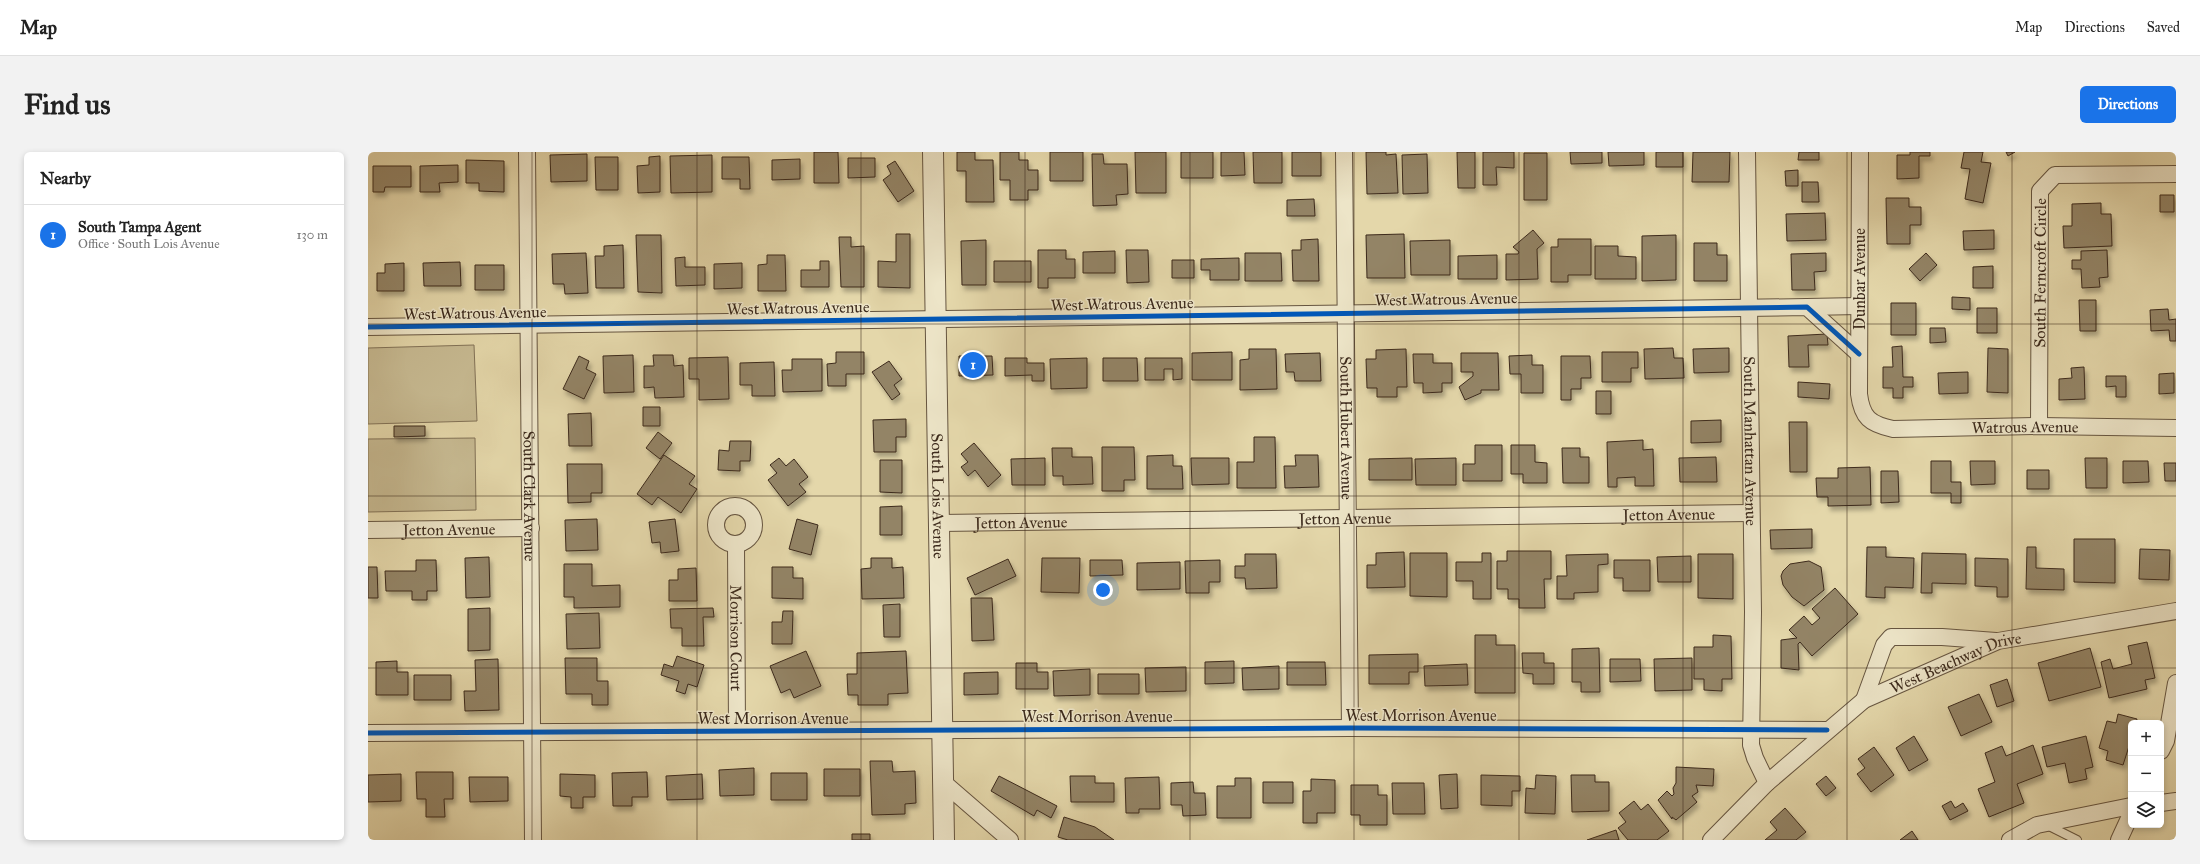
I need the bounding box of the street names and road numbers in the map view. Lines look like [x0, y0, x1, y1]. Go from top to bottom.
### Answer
street label: South Ferncroft Circle [2030, 198, 2049, 348]
street label: Dunbar Avenue [1850, 228, 1869, 330]
street label: West Watrous Avenue [1374, 288, 1518, 310]
street label: West Watrous Avenue [1050, 293, 1194, 315]
street label: West Watrous Avenue [726, 297, 870, 319]
street label: West Watrous Avenue [403, 302, 547, 324]
street label: South Hubert Avenue [1337, 356, 1357, 500]
street label: South Manhattan Avenue [1740, 356, 1761, 526]
street label: Watrous Avenue [1972, 416, 2079, 437]
street label: South Clark Avenue [520, 431, 540, 562]
street label: South Lois Avenue [928, 433, 949, 559]
street label: Jetton Avenue [1621, 504, 1716, 525]
street label: Jetton Avenue [1297, 508, 1392, 529]
street label: Jetton Avenue [973, 512, 1068, 533]
street label: Jetton Avenue [401, 519, 496, 540]
street label: Morrison Court [727, 585, 746, 692]
street label: West Beachway Drive [1887, 628, 2023, 697]
street label: West Morrison Avenue [1345, 706, 1497, 725]
street label: West Morrison Avenue [1021, 707, 1173, 726]
street label: West Morrison Avenue [697, 709, 849, 728]

